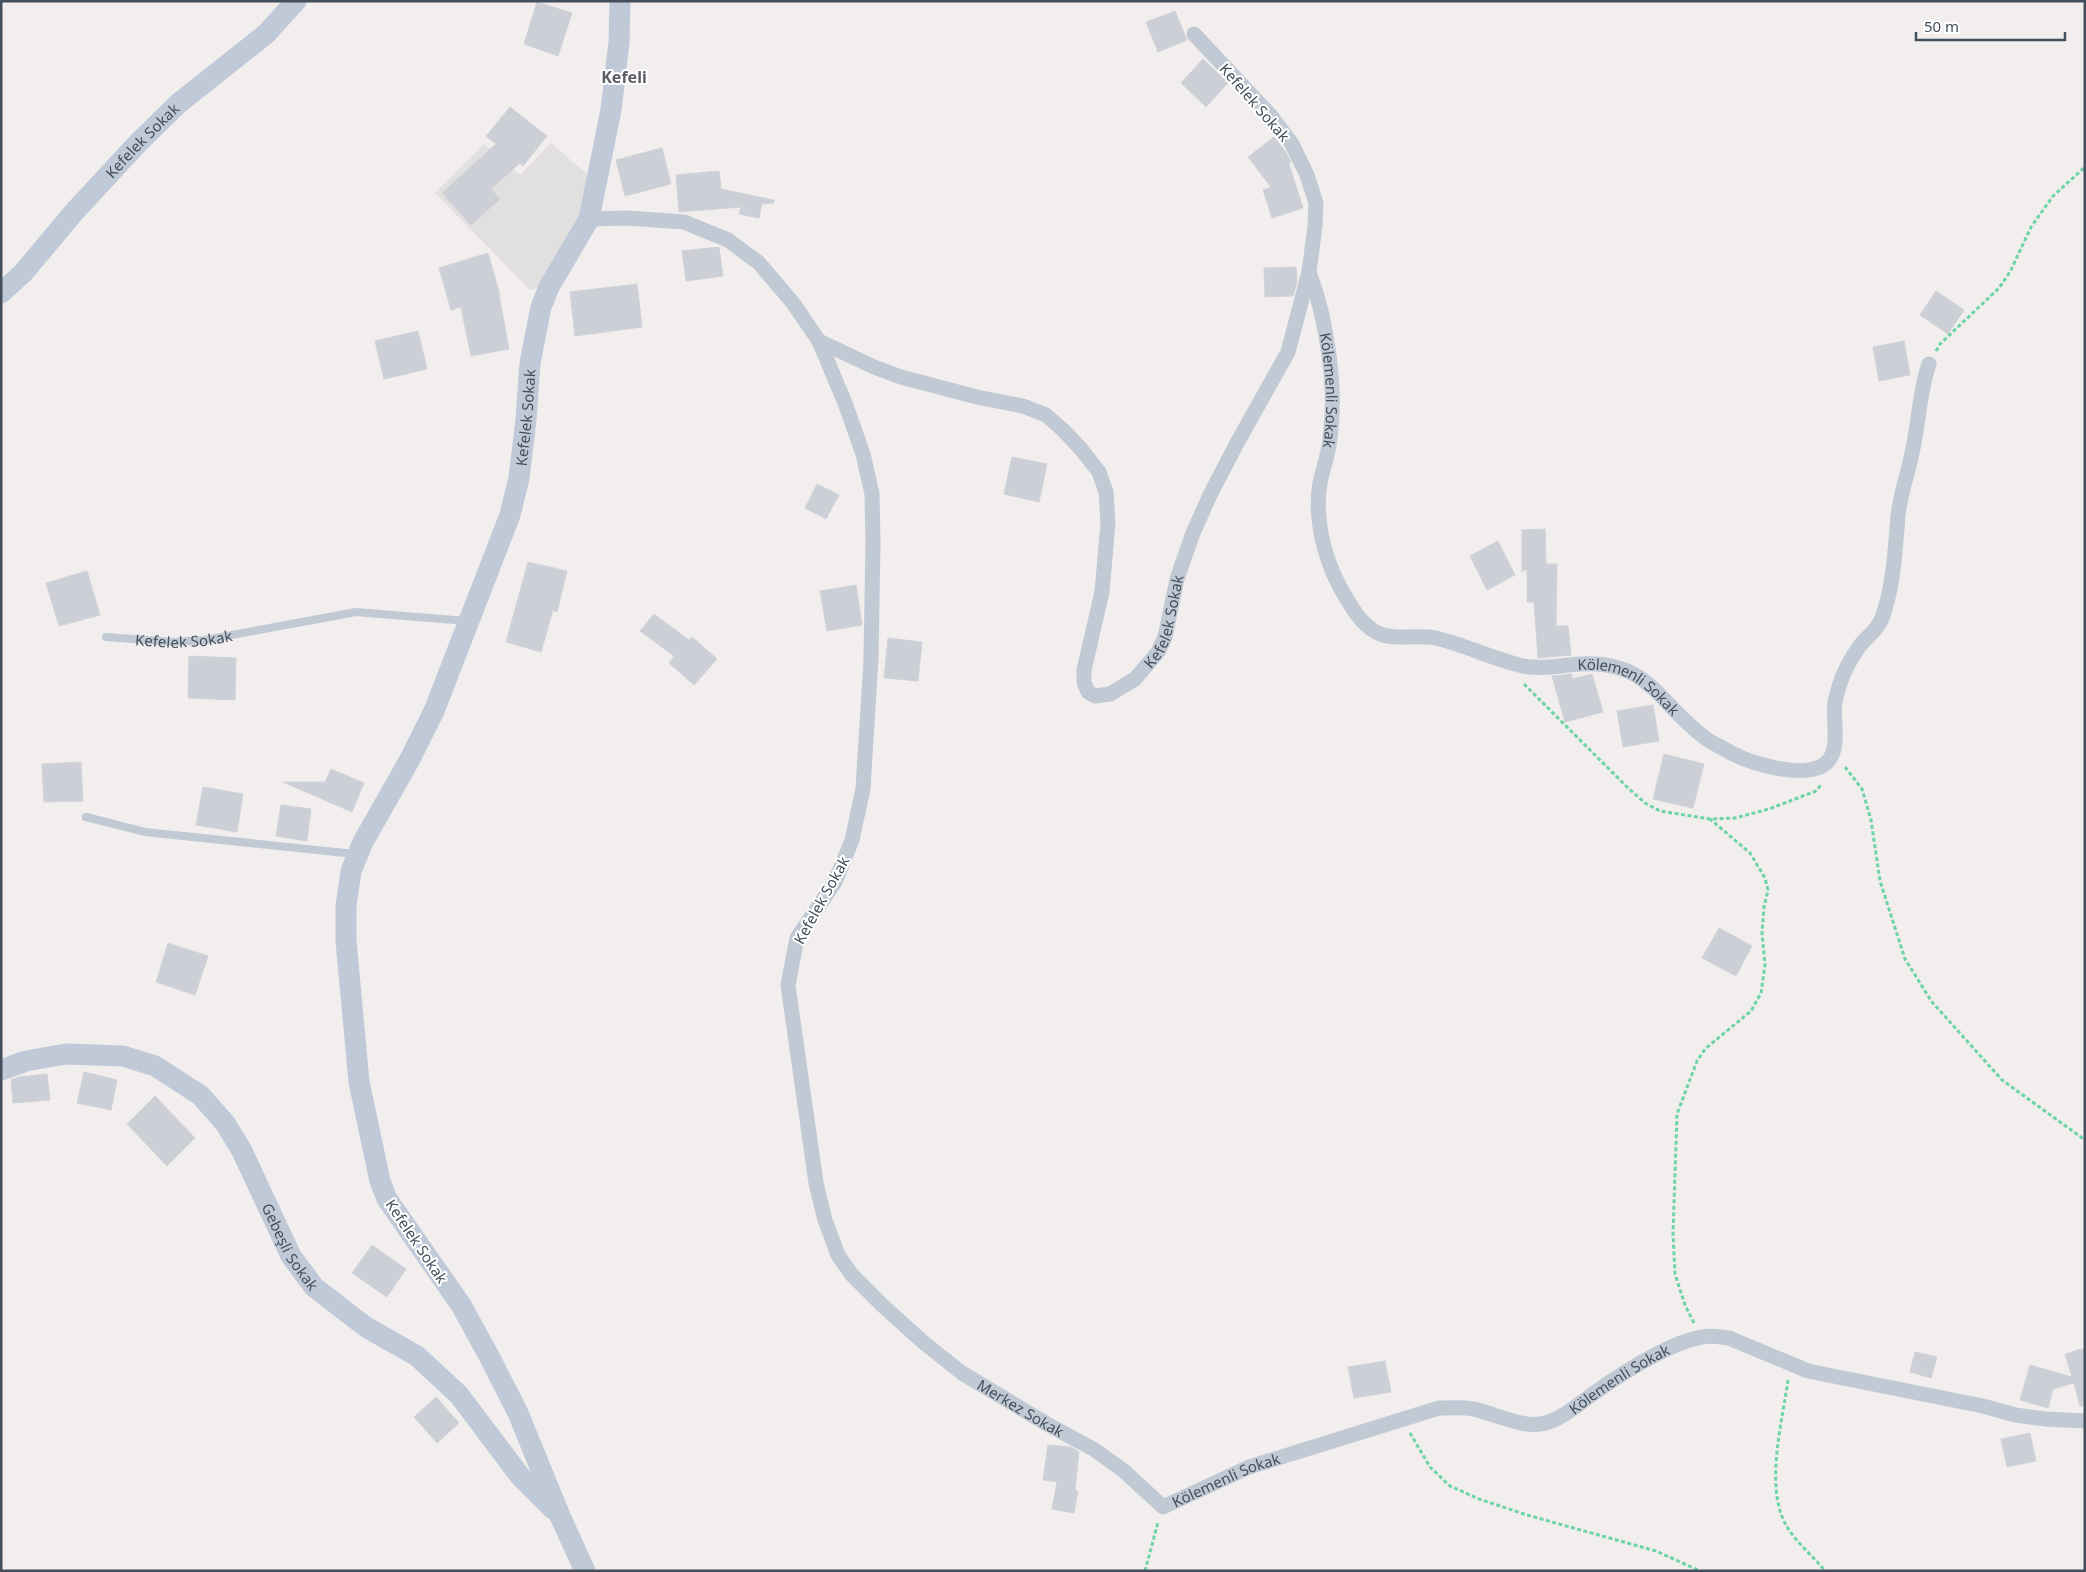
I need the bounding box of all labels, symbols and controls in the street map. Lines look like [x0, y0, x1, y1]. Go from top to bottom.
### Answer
scale bar [1916, 10, 2065, 42]
text: 50 m [1924, 16, 1959, 36]
street label: Kefelek Sokak [1216, 59, 1294, 145]
district label: Kefeli [601, 66, 647, 88]
street label: Kefelek Sokak [101, 99, 183, 182]
street label: Kölemenli Sokak [1316, 331, 1342, 450]
street label: Kefelek Sokak [511, 368, 540, 467]
street label: Kefelek Sokak [1139, 573, 1188, 672]
street label: Kefelek Sokak [134, 625, 234, 652]
street label: Kölemenli Sokak [1577, 654, 1684, 720]
street label: Kefelek Sokak [789, 853, 853, 947]
street label: Kefelek Sokak [381, 1195, 453, 1287]
street label: Gebeşli Sokak [258, 1200, 323, 1294]
street label: Kölemenli Sokak [1565, 1339, 1673, 1418]
street label: Merkez Sokak [974, 1375, 1067, 1441]
street label: Kölemenli Sokak [1169, 1448, 1282, 1512]

